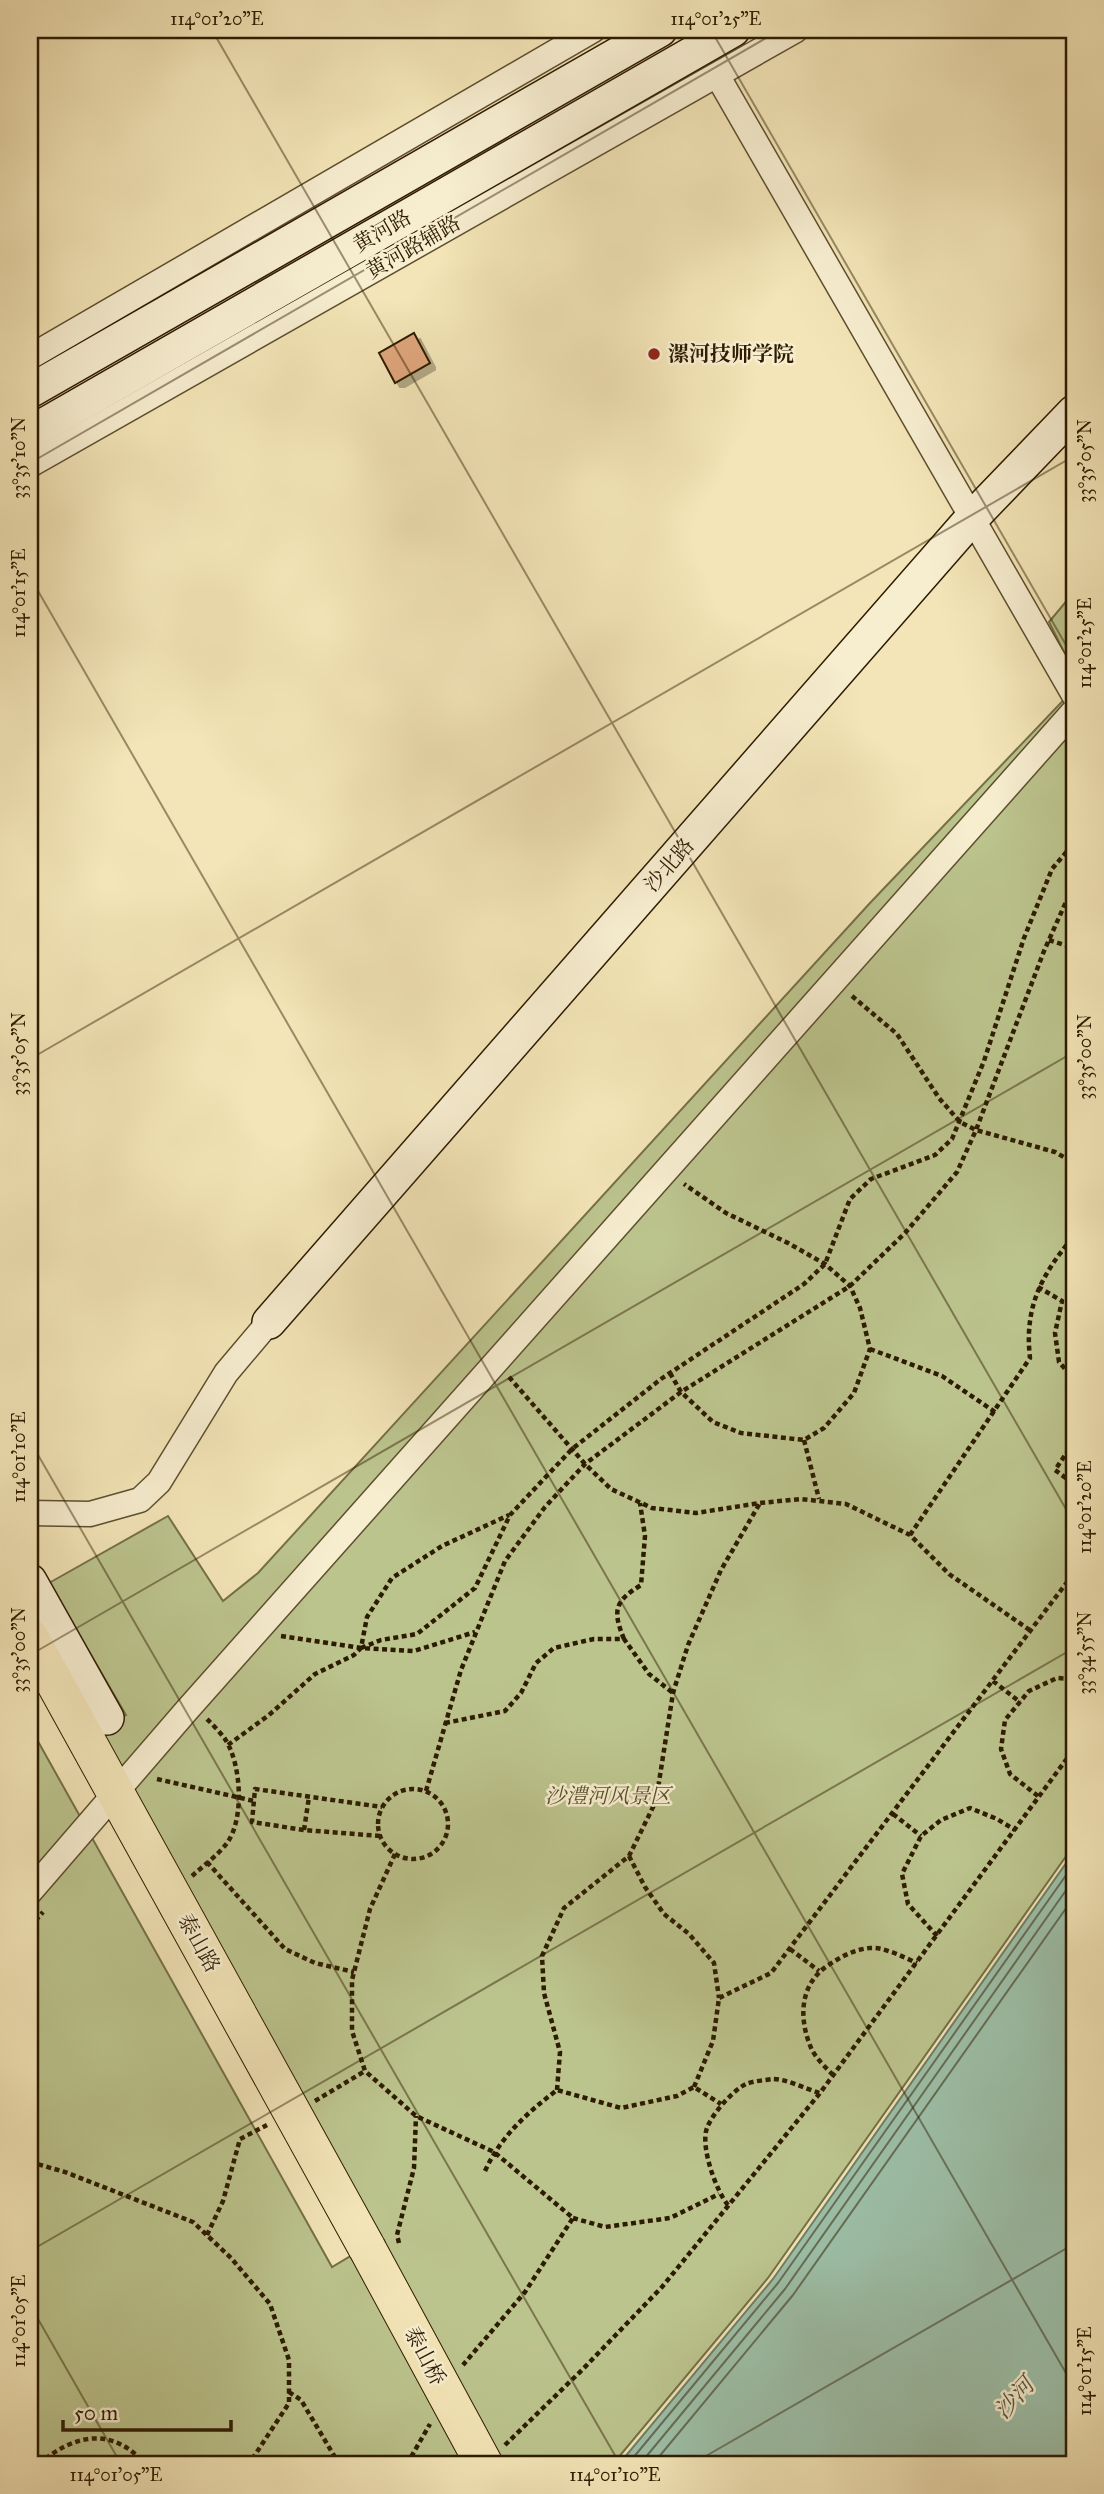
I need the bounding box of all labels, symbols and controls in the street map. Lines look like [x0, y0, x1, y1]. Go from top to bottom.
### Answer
text: 114°01'20"E [170, 8, 264, 30]
text: 114°01'25"E [670, 8, 762, 30]
street label: 黄河路 [348, 204, 416, 258]
street label: 黄河路辅路 [361, 209, 465, 285]
place label: 漯河技师学院 [668, 341, 794, 367]
marker: 漯河技师学院 [646, 346, 662, 362]
text: 33°35'10"N [8, 417, 30, 499]
text: 33°35'05"N [1074, 419, 1096, 503]
text: 114°01'15"E [8, 548, 30, 638]
text: 114°01'25"E [1074, 597, 1096, 689]
street label: 沙北路 [639, 833, 699, 897]
text: 33°35'05"N [8, 1012, 30, 1096]
text: 33°35'00"N [1074, 1014, 1096, 1100]
text: 114°01'10"E [8, 1411, 30, 1503]
text: 114°01'20"E [1074, 1460, 1096, 1554]
text: 33°35'00"N [8, 1607, 30, 1693]
text: 33°34'55"N [1074, 1611, 1096, 1695]
park label: 沙澧河风景区 [545, 1783, 674, 1809]
street label: 泰山路 [172, 1909, 226, 1977]
text: 114°01'05"E [8, 2274, 30, 2367]
street label: 泰山桥 [399, 2322, 451, 2390]
text: 114°01'15"E [1074, 2326, 1096, 2416]
water label: 沙河 [988, 2369, 1042, 2424]
scale bar [63, 2389, 231, 2433]
text: 50 m [74, 2400, 119, 2426]
text: 114°01'05"E [70, 2464, 163, 2486]
text: 114°01'10"E [569, 2464, 661, 2486]

